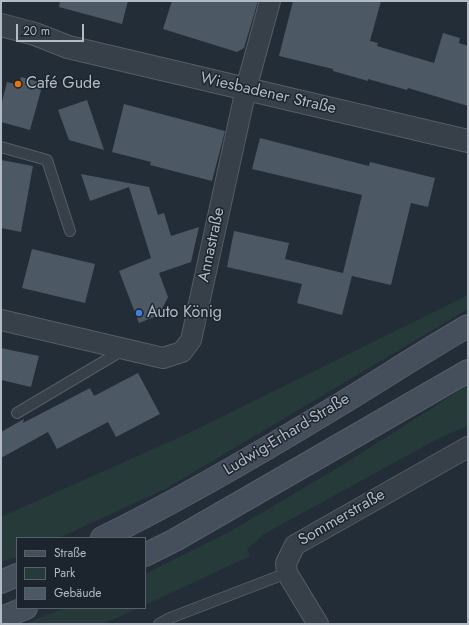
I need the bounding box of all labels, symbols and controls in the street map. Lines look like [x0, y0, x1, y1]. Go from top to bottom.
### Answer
scale bar [18, 16, 86, 42]
text: 20 m [23, 22, 50, 40]
street label: Wiesbadener Straße [198, 69, 338, 119]
place label: Café Gude [26, 74, 100, 94]
marker: Café Gude [13, 79, 23, 89]
street label: Annastraße [195, 206, 229, 284]
place label: Auto König [147, 303, 222, 323]
marker: Auto König [134, 308, 144, 318]
street label: Ludwig-Erhard-Straße [221, 390, 353, 480]
street label: Sommerstraße [295, 485, 389, 551]
legend [16, 537, 146, 609]
text: Straße [54, 544, 86, 562]
text: Park [54, 564, 75, 582]
text: Gebäude [54, 584, 101, 602]

